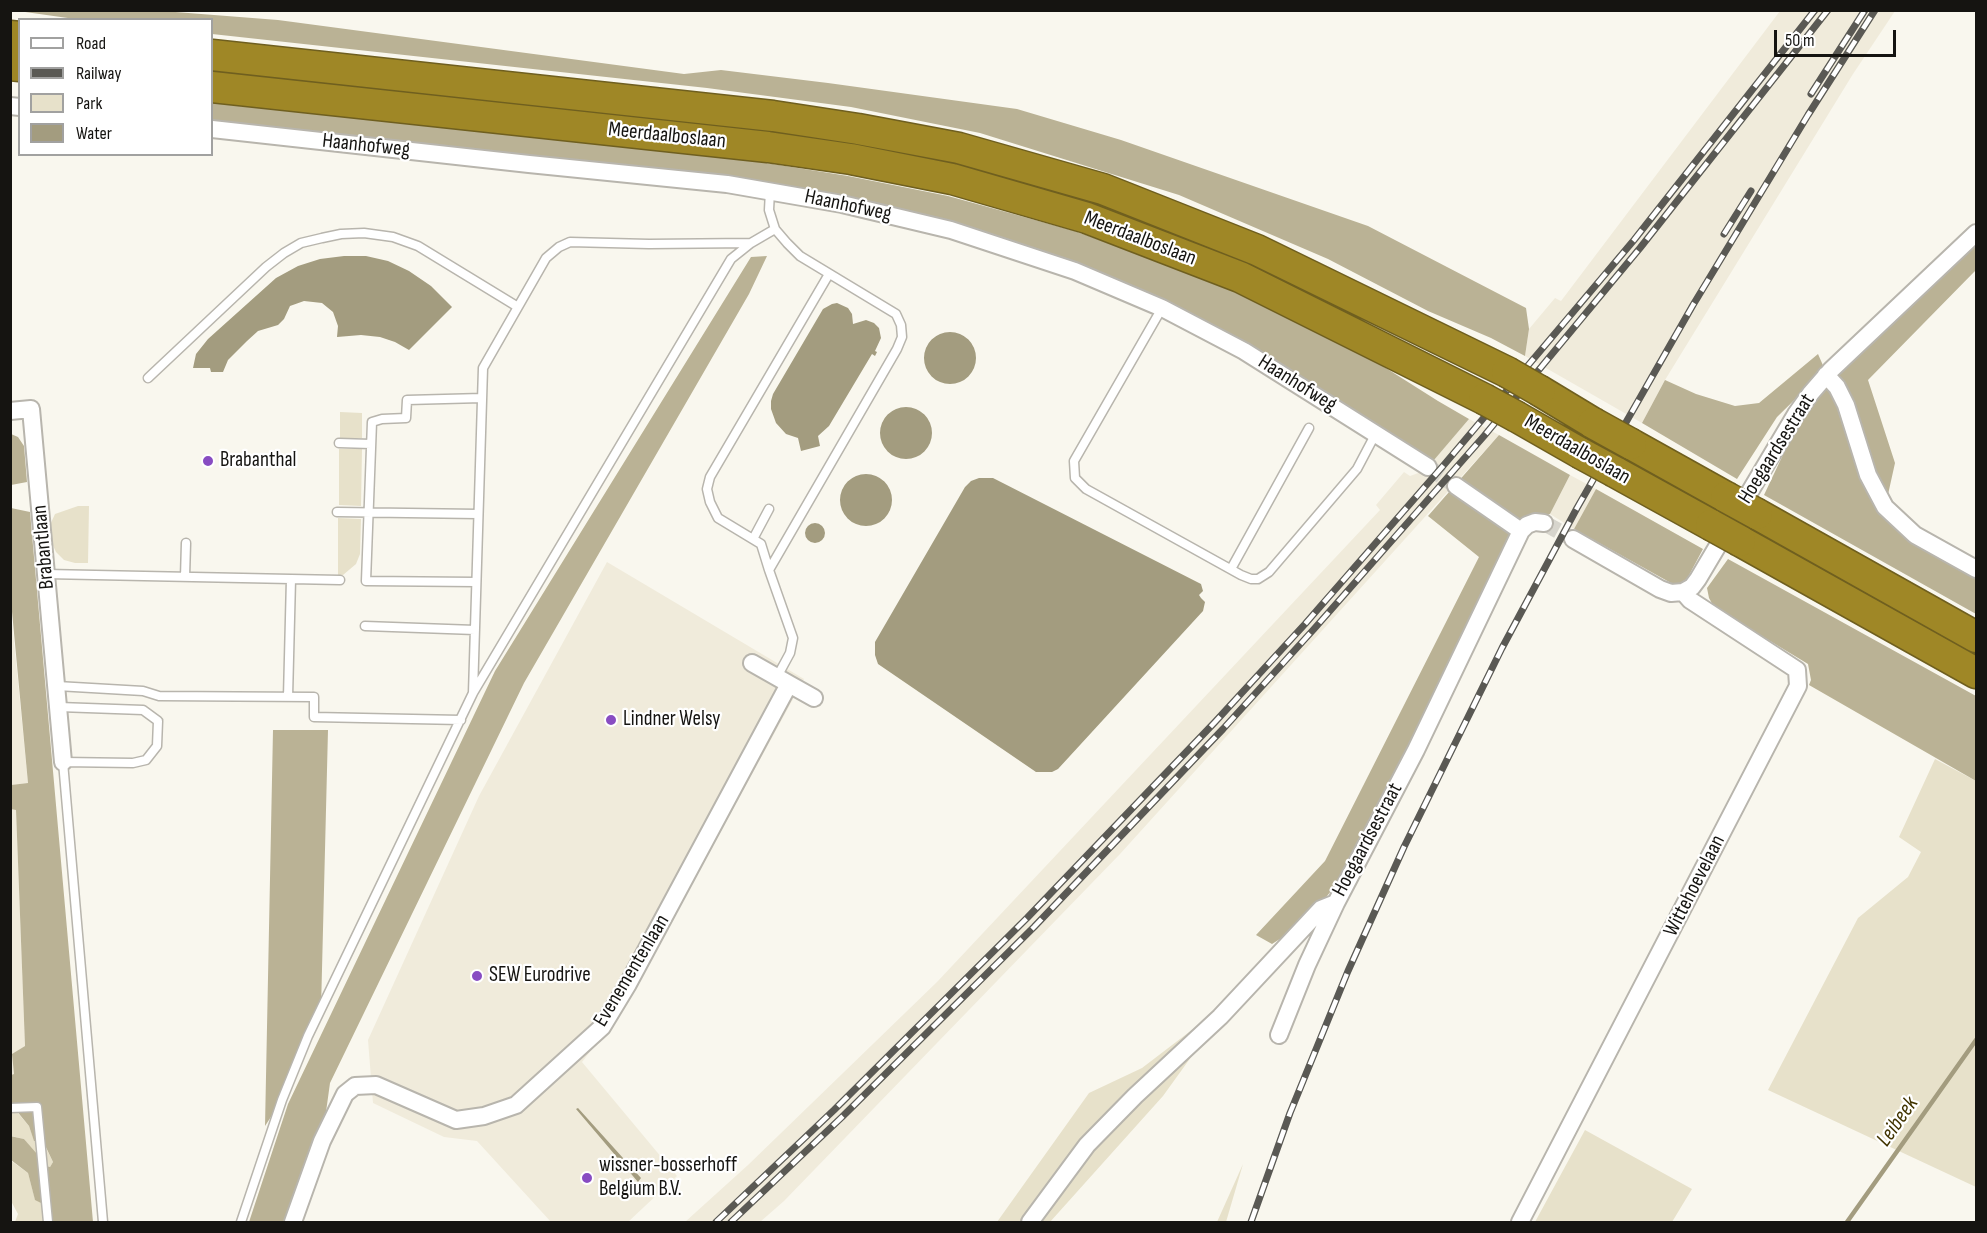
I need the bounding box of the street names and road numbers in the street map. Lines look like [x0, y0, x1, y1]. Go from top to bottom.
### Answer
street label: Meerdaalboslaan [607, 117, 727, 155]
street label: Haanhofweg [321, 129, 411, 163]
street label: Haanhofweg [802, 185, 894, 227]
street label: Meerdaalboslaan [1080, 206, 1200, 272]
street label: Haanhofweg [1253, 350, 1341, 418]
street label: Hoegaardsestraat [1733, 389, 1821, 509]
street label: Meerdaalboslaan [1520, 410, 1634, 490]
street label: Brabantlaan [28, 504, 60, 590]
street label: Hoegaardsestraat [1328, 779, 1408, 901]
street label: Wittehoevelaan [1659, 831, 1731, 941]
street label: Evenementenlaan [589, 910, 675, 1032]

